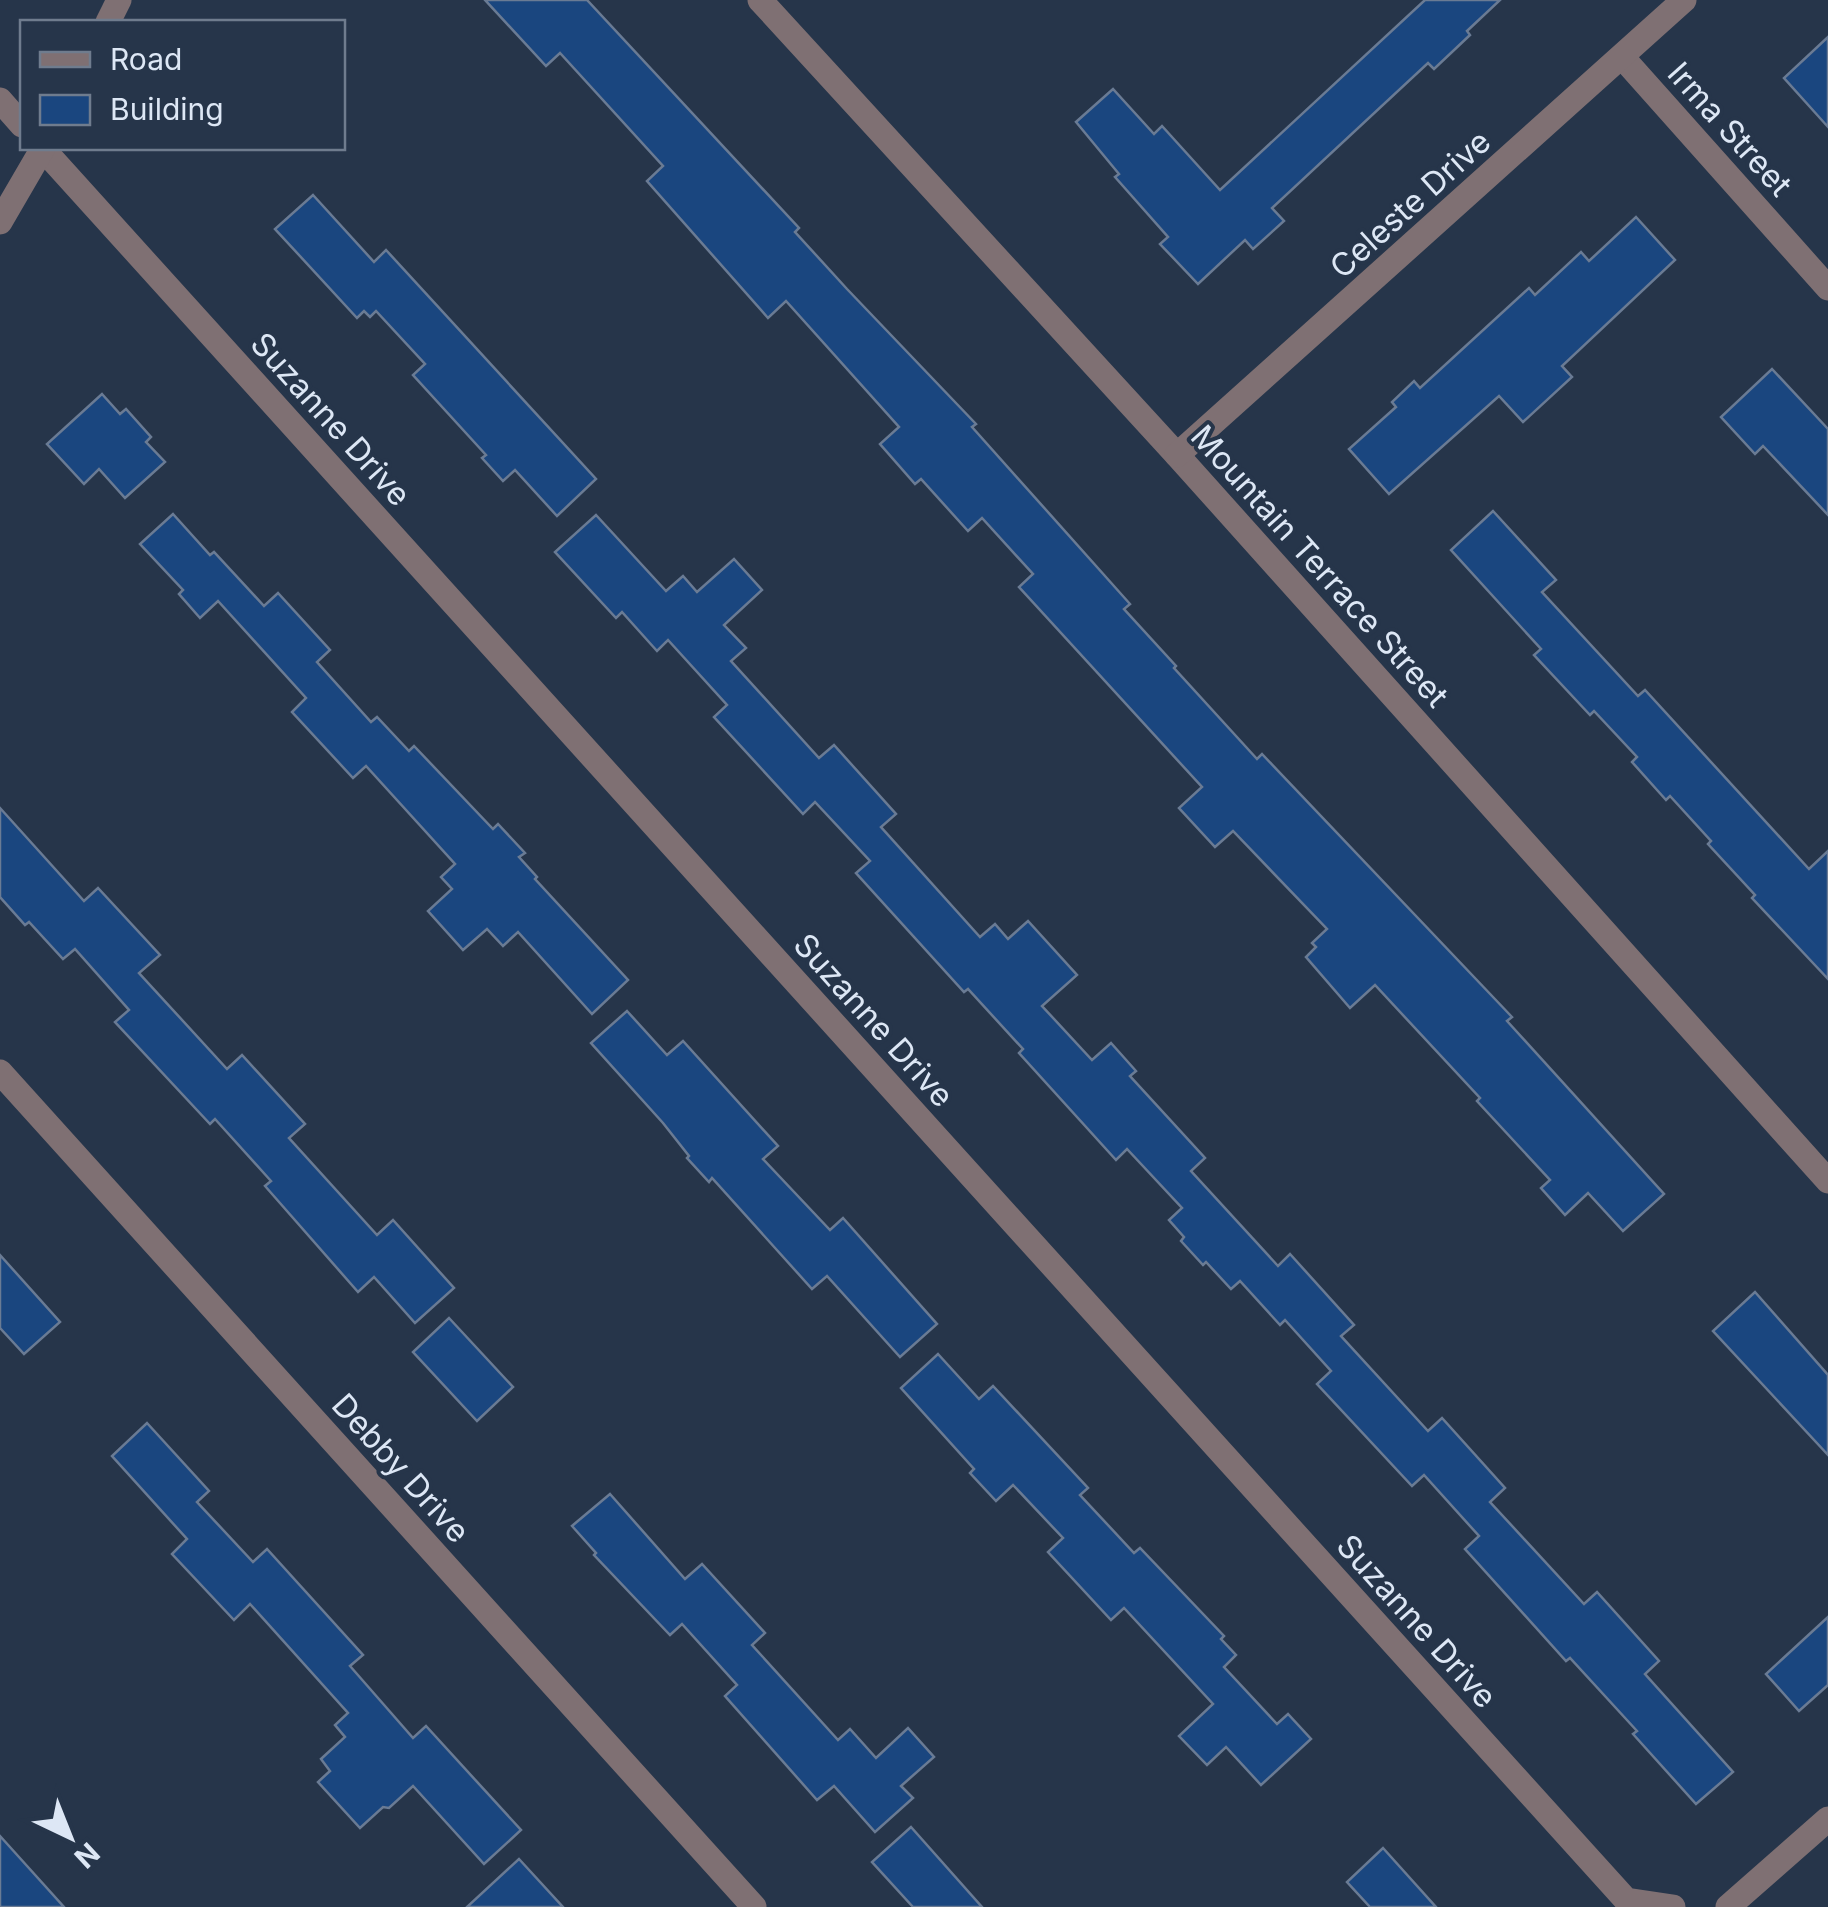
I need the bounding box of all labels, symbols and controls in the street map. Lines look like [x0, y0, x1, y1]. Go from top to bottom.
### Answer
legend [20, 20, 345, 150]
text: Road [110, 41, 182, 77]
street label: Irma Street [1660, 54, 1800, 204]
text: Building [110, 91, 224, 127]
street label: Celeste Drive [1322, 122, 1498, 286]
street label: Suzanne Drive [243, 324, 419, 514]
street label: Mountain Terrace Street [1183, 417, 1457, 715]
street label: Suzanne Drive [786, 925, 962, 1115]
street label: Debby Drive [324, 1386, 478, 1550]
street label: Suzanne Drive [1329, 1526, 1505, 1716]
north arrow [20, 1787, 120, 1887]
text: N [68, 1836, 106, 1875]

